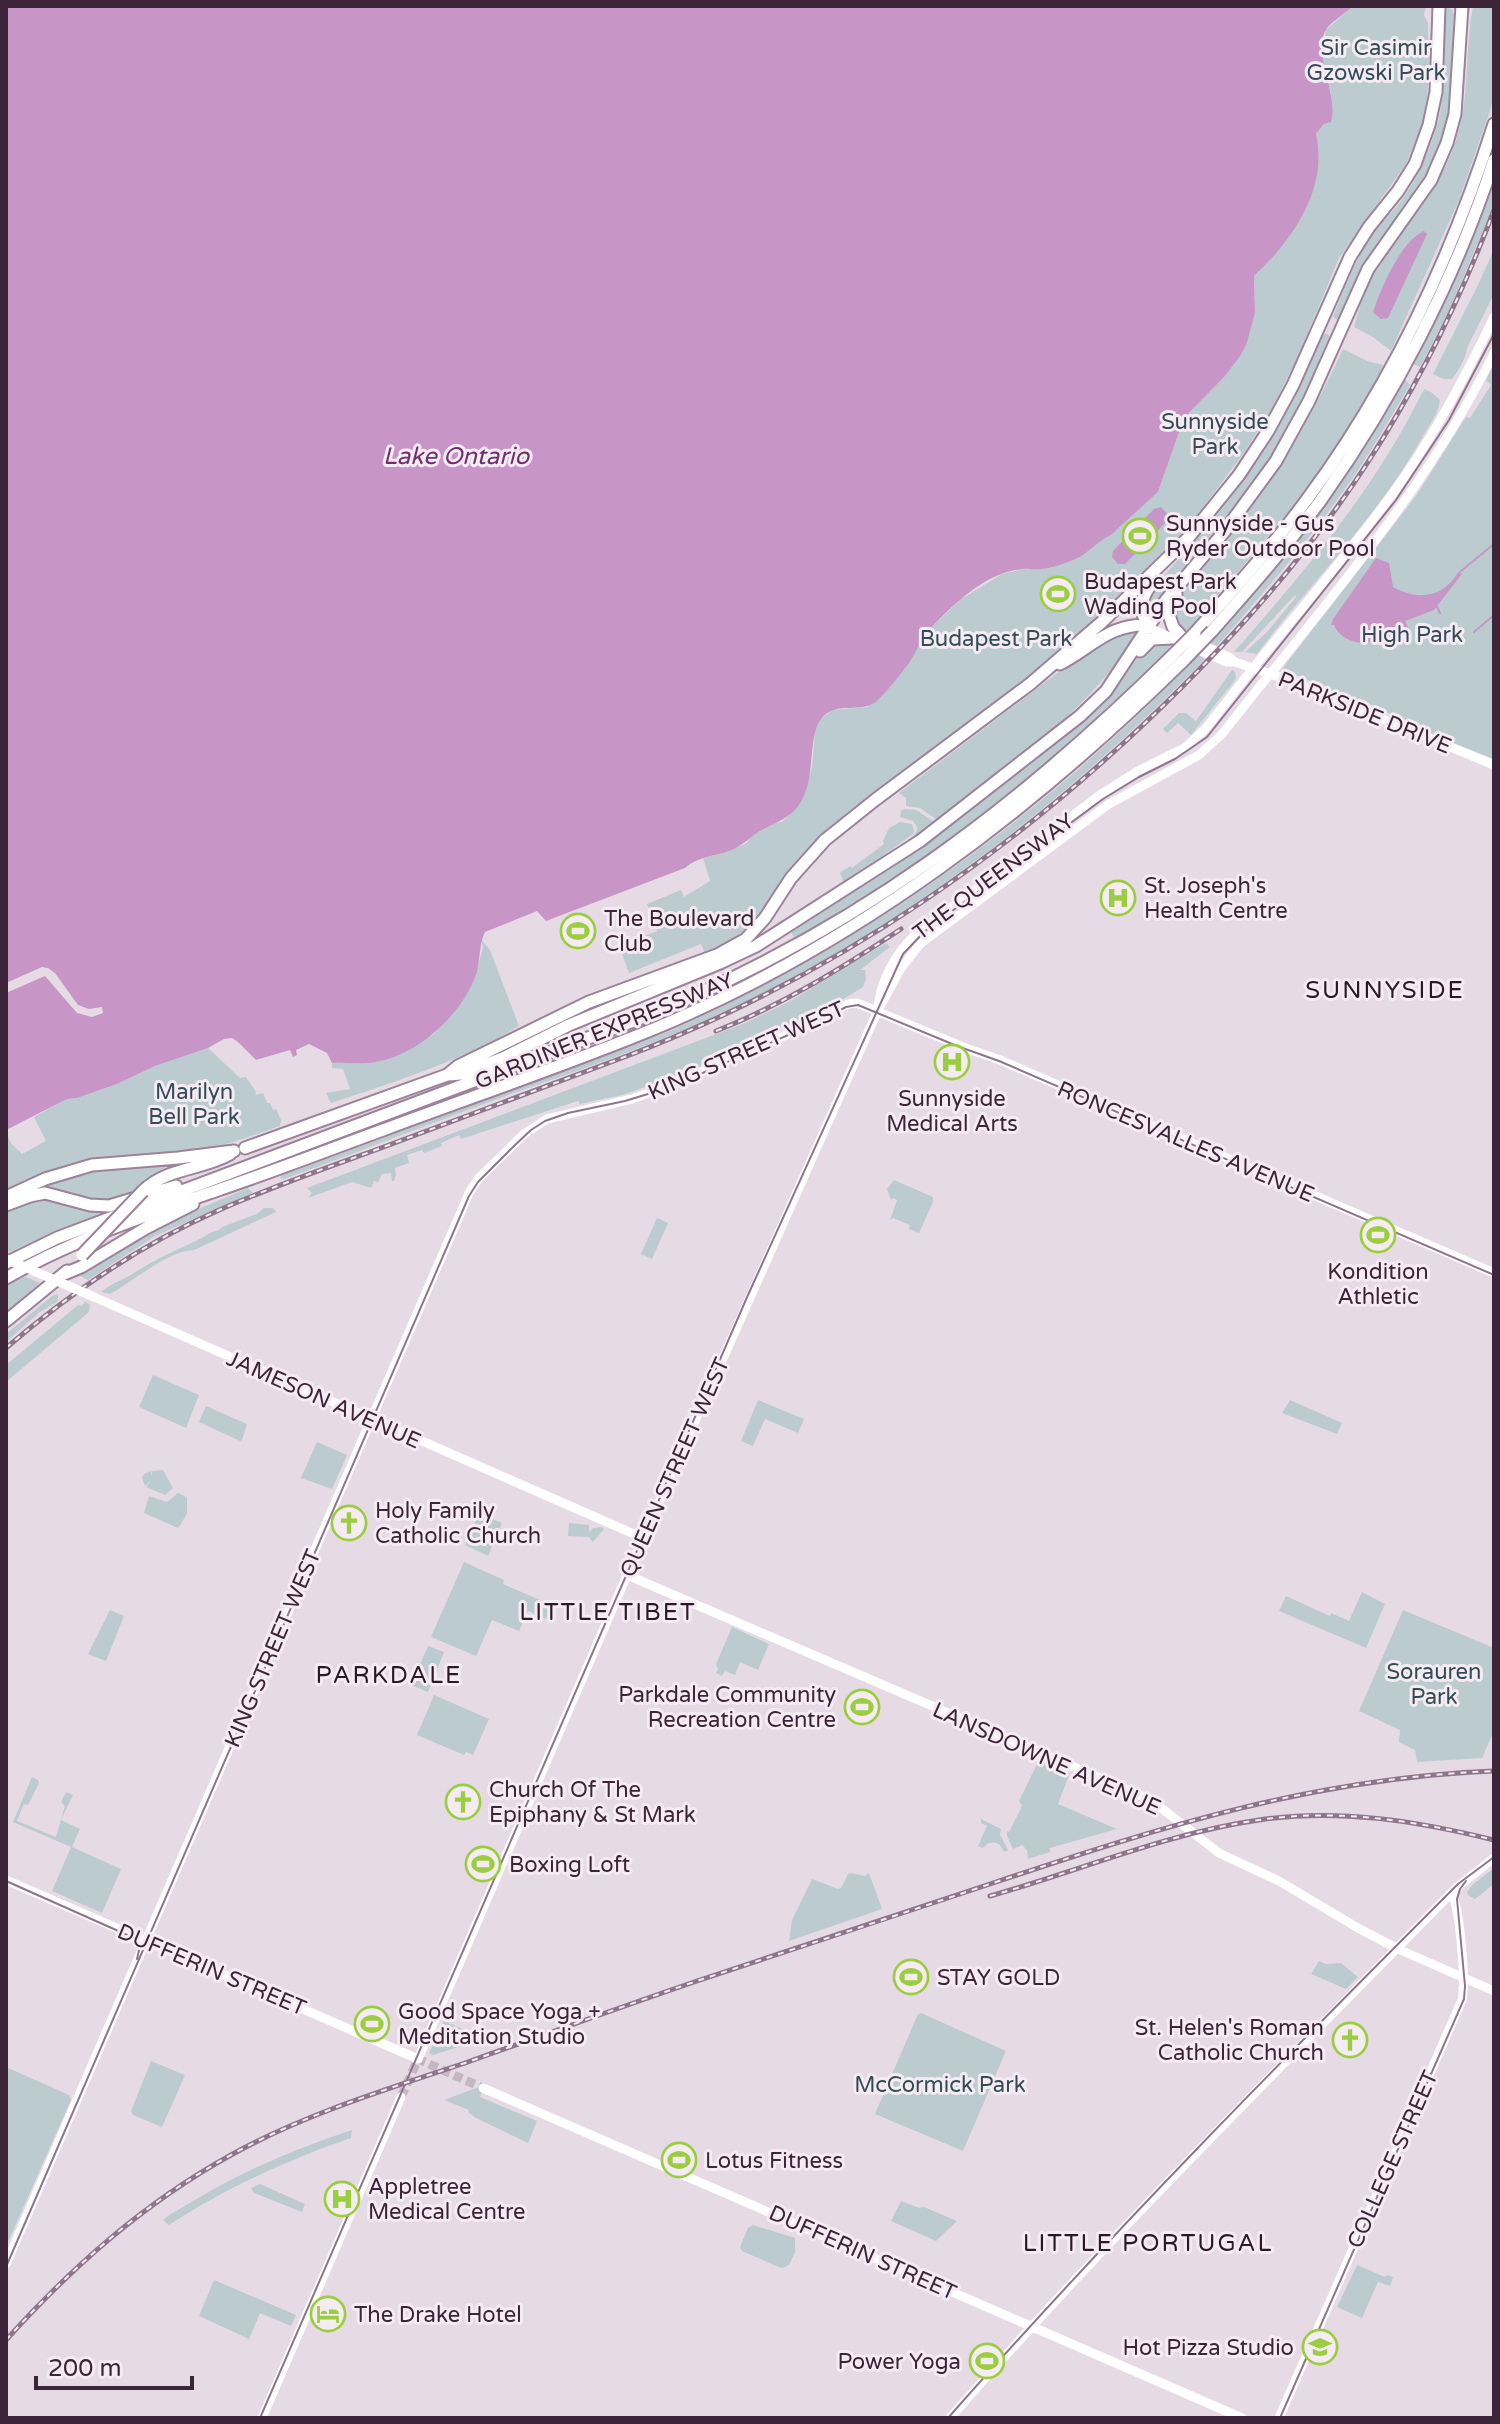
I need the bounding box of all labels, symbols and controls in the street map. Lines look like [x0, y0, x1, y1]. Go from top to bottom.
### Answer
park label: Sir Casimir Gzowski Park [1307, 35, 1446, 86]
park label: Sunnyside Park [1161, 409, 1269, 460]
water label: Lake Ontario [383, 442, 530, 471]
place label: Sunnyside - Gus Ryder Outdoor Pool [1166, 511, 1375, 562]
sports icon: Sunnyside - Gus Ryder Outdoor Pool [1121, 517, 1159, 555]
place label: Budapest Park Wading Pool [1084, 569, 1237, 620]
sports icon: Budapest Park Wading Pool [1039, 575, 1077, 613]
park label: High Park [1361, 622, 1463, 648]
park label: Budapest Park [920, 626, 1072, 652]
street label: PARKSIDE DRIVE [1274, 666, 1455, 760]
street label: THE QUEENSWAY [908, 808, 1079, 946]
place label: St. Joseph's Health Centre [1144, 873, 1288, 924]
hospital icon: St. Joseph's Health Centre [1099, 879, 1137, 917]
place label: The Boulevard Club [604, 906, 754, 957]
sports icon: The Boulevard Club [559, 912, 597, 950]
street label: GARDINER EXPRESSWAY [471, 967, 737, 1095]
district label: SUNNYSIDE [1305, 976, 1465, 1005]
street label: KING STREET WEST [644, 996, 849, 1106]
hospital icon: Sunnyside Medical Arts [933, 1043, 971, 1081]
street label: RONCESVALLES AVENUE [1053, 1076, 1318, 1208]
park label: Marilyn Bell Park [148, 1079, 240, 1130]
place label: Sunnyside Medical Arts [886, 1086, 1018, 1137]
sports icon: Kondition Athletic [1359, 1216, 1397, 1254]
place label: Kondition Athletic [1327, 1259, 1429, 1310]
street label: JAMESON AVENUE [222, 1345, 425, 1454]
street label: QUEEN STREET WEST [615, 1353, 735, 1581]
place label: Holy Family Catholic Church [375, 1498, 541, 1549]
church icon: Holy Family Catholic Church [330, 1504, 368, 1542]
street label: KING STREET WEST [219, 1545, 327, 1751]
district label: LITTLE TIBET [519, 1598, 697, 1627]
park label: Sorauren Park [1387, 1659, 1481, 1710]
district label: PARKDALE [316, 1661, 462, 1690]
place label: Parkdale Community Recreation Centre [618, 1682, 836, 1733]
sports icon: Parkdale Community Recreation Centre [843, 1688, 881, 1726]
street label: LANSDOWNE AVENUE [928, 1697, 1165, 1821]
place label: Church Of The Epiphany & St Mark [489, 1777, 696, 1828]
church icon: Church Of The Epiphany & St Mark [444, 1783, 482, 1821]
sports icon: Boxing Loft [464, 1845, 502, 1883]
place label: Boxing Loft [509, 1852, 630, 1878]
street label: DUFFERIN STREET [113, 1918, 310, 2022]
sports icon: STAY GOLD [892, 1958, 930, 1996]
place label: STAY GOLD [937, 1965, 1060, 1991]
place label: Good Space Yoga + Meditation Studio [398, 1999, 601, 2050]
sports icon: Good Space Yoga + Meditation Studio [353, 2005, 391, 2043]
place label: St. Helen's Roman Catholic Church [1135, 2015, 1324, 2066]
church icon: St. Helen's Roman Catholic Church [1331, 2021, 1369, 2059]
street label: COLLEGE STREET [1342, 2066, 1444, 2252]
park label: McCormick Park [854, 2072, 1026, 2098]
sports icon: Lotus Fitness [660, 2141, 698, 2179]
place label: Lotus Fitness [705, 2148, 843, 2174]
place label: Appletree Medical Centre [368, 2174, 526, 2225]
hospital icon: Appletree Medical Centre [323, 2180, 361, 2218]
street label: DUFFERIN STREET [765, 2200, 961, 2306]
district label: LITTLE PORTUGAL [1023, 2229, 1273, 2258]
hotel icon: The Drake Hotel [309, 2295, 347, 2333]
place label: The Drake Hotel [354, 2302, 522, 2328]
school or university icon: Hot Pizza Studio [1301, 2328, 1339, 2366]
place label: Hot Pizza Studio [1123, 2335, 1294, 2361]
scale bar [36, 2340, 192, 2390]
sports icon: Power Yoga [968, 2342, 1006, 2380]
place label: Power Yoga [837, 2349, 961, 2375]
text: 200 m [48, 2354, 122, 2383]

